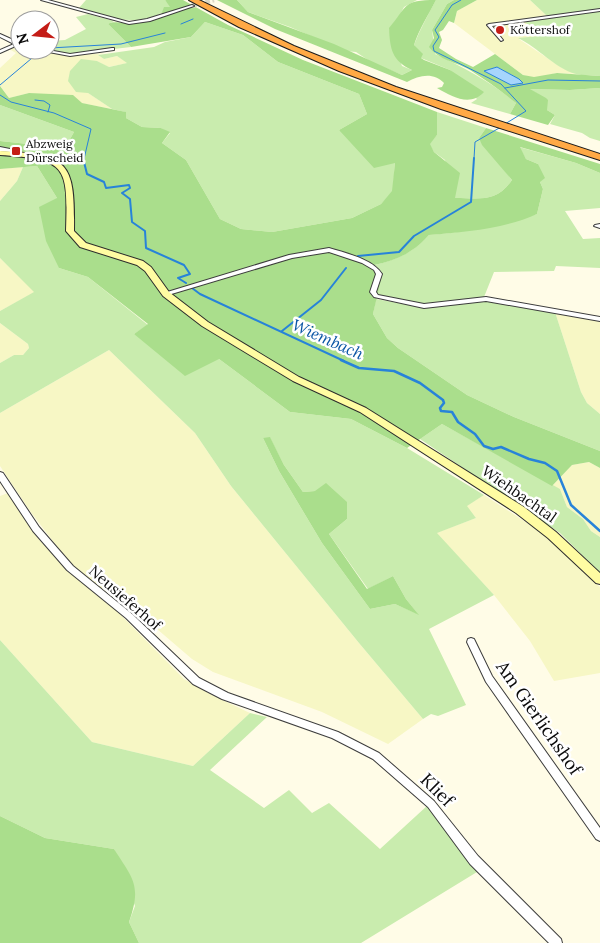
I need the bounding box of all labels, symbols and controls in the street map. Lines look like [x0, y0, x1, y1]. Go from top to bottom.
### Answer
north arrow [10, 10, 60, 60]
place label: Köttershof [510, 22, 571, 37]
marker: Köttershof [494, 24, 506, 36]
text: N [12, 31, 33, 46]
place label: Abzweig Dürscheid [25, 136, 83, 165]
marker: Abzweig Dürscheid [10, 145, 22, 157]
water label: Wiembach [289, 314, 367, 364]
street label: Wiehbachtal [478, 461, 560, 526]
street label: Neusieferhof [85, 561, 166, 635]
street label: Am Gierlichshof [491, 655, 588, 781]
street label: Klief [416, 768, 460, 813]

